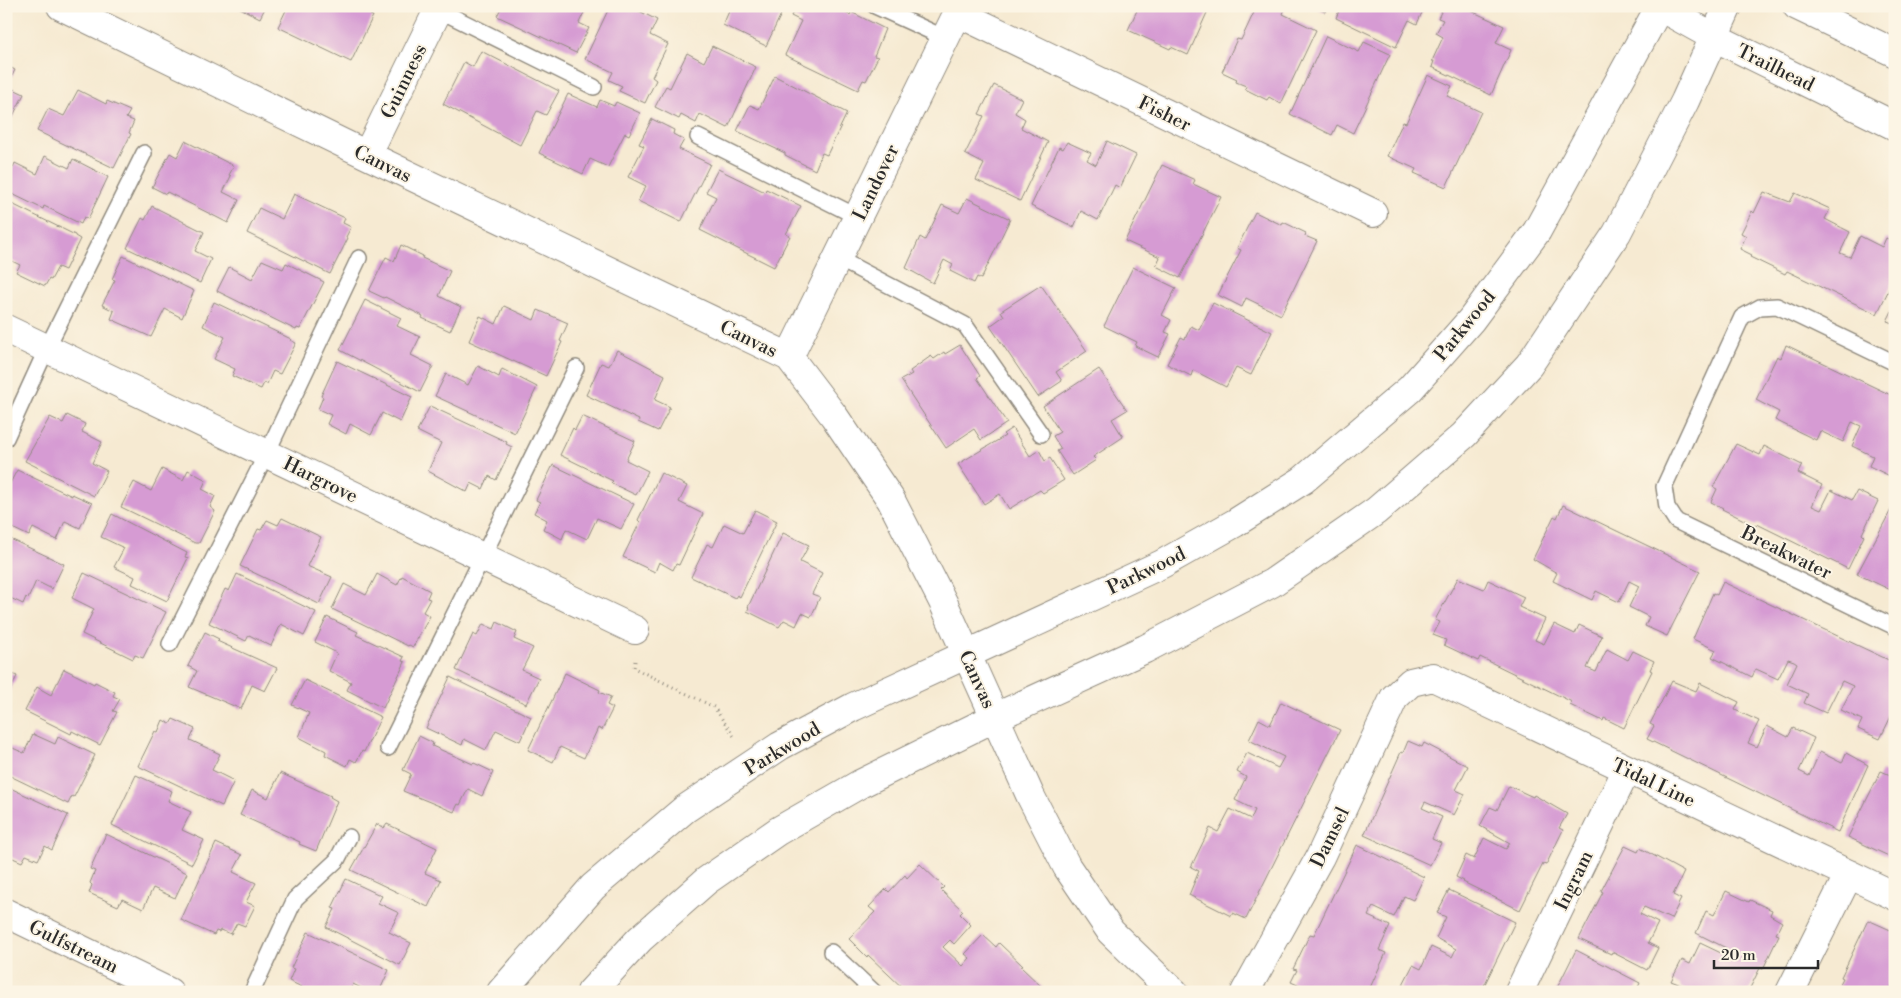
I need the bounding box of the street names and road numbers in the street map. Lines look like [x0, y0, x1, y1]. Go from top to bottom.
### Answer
street label: Trailhead [1733, 39, 1819, 97]
street label: Guinness [376, 40, 432, 123]
street label: Fisher [1134, 91, 1195, 137]
street label: Canvas [350, 140, 415, 188]
street label: Landover [847, 141, 905, 224]
street label: Parkwood [1429, 285, 1501, 366]
street label: Canvas [716, 315, 781, 363]
street label: Hargrove [279, 452, 362, 508]
street label: Breakwater [1736, 520, 1836, 585]
street label: Parkwood [1103, 541, 1190, 600]
street label: Canvas [953, 647, 1001, 712]
street label: Parkwood [740, 717, 825, 781]
street label: Tidal Line [1608, 753, 1699, 813]
street label: Damsel [1305, 803, 1355, 872]
street label: Ingram [1549, 846, 1599, 914]
street label: Gulfstream [25, 915, 123, 979]

